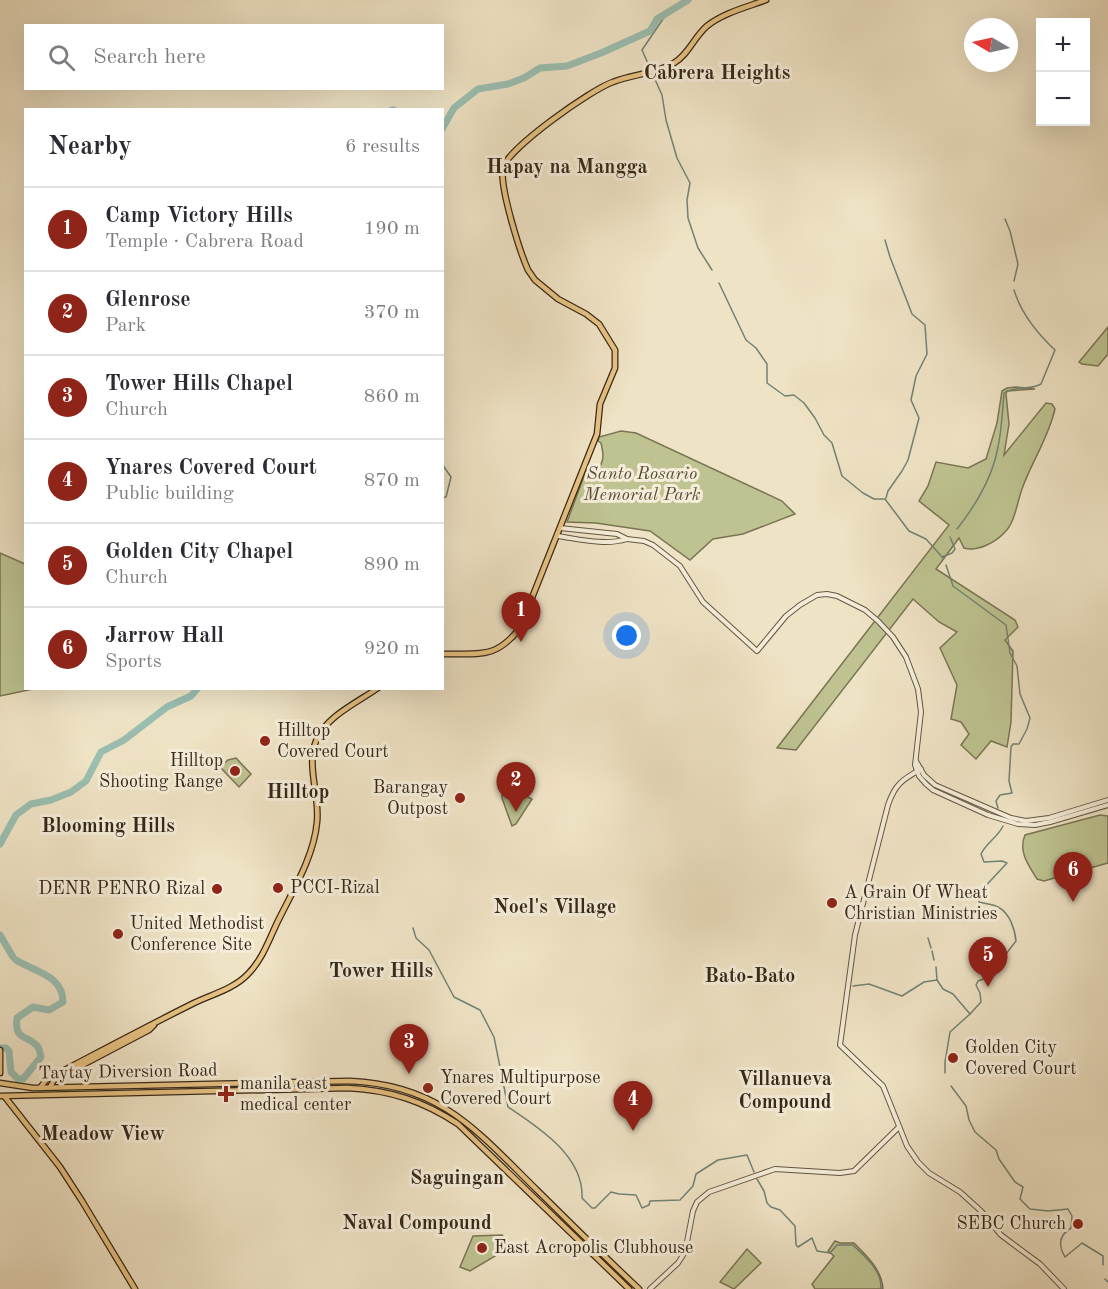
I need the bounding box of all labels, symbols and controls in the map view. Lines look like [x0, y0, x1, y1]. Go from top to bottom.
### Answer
north arrow [964, 18, 1018, 72]
map controls [1036, 18, 1090, 126]
button: + [1036, 18, 1090, 72]
search box [24, 24, 444, 90]
icon: search [45, 41, 78, 74]
text: Search here [93, 46, 206, 68]
district label: Cabrera Heights [644, 64, 790, 84]
button: − [1036, 72, 1090, 126]
text: Nearby [48, 134, 132, 160]
text: 6 results [345, 137, 420, 157]
district label: Hapay na Mangga [486, 158, 648, 178]
text: Camp Victory Hills [105, 205, 293, 227]
text: 1 [62, 219, 73, 239]
text: 190 m [364, 219, 420, 239]
text: Temple · Cabrera Road [105, 232, 304, 252]
text: Glenrose [105, 289, 191, 311]
text: 2 [62, 303, 73, 323]
text: 370 m [364, 303, 420, 323]
text: Park [105, 316, 146, 336]
text: Tower Hills Chapel [105, 373, 293, 395]
text: 3 [62, 387, 73, 407]
text: 860 m [364, 387, 420, 407]
text: Church [105, 400, 168, 420]
text: Ynares Covered Court [105, 457, 317, 479]
park label: Santo Rosario Memorial Park [582, 465, 701, 504]
text: 4 [62, 471, 73, 491]
text: 870 m [364, 471, 420, 491]
text: Public building [105, 484, 234, 504]
text: Golden City Chapel [105, 541, 293, 563]
text: 5 [62, 555, 73, 575]
text: 890 m [364, 555, 420, 575]
text: Church [105, 568, 168, 588]
pin: 1 [502, 592, 540, 642]
your location [612, 621, 641, 650]
text: Jarrow Hall [105, 625, 224, 647]
text: 6 [62, 639, 73, 659]
text: 920 m [364, 639, 420, 659]
text: Sports [105, 652, 162, 672]
place label: Hilltop Covered Court [277, 722, 389, 761]
marker: Hilltop Covered Court [258, 734, 272, 748]
place label: Hilltop Shooting Range [99, 752, 223, 791]
pin: 2 [496, 762, 536, 812]
marker: Hilltop Shooting Range [228, 764, 242, 778]
place label: Barangay Outpost [373, 779, 448, 818]
district label: Hilltop [267, 783, 329, 803]
marker: Barangay Outpost [453, 791, 467, 805]
district label: Blooming Hills [41, 817, 175, 837]
pin: 6 [1054, 852, 1092, 902]
place label: PCCI-Rizal [290, 879, 380, 897]
place label: DENR PENRO Rizal [38, 880, 205, 898]
marker: PCCI-Rizal [271, 881, 285, 895]
marker: DENR PENRO Rizal [210, 882, 224, 896]
place label: A Grain Of Wheat Christian Ministries [844, 884, 998, 923]
marker: A Grain Of Wheat Christian Ministries [825, 896, 839, 910]
district label: Noel's Village [493, 898, 617, 918]
place label: United Methodist Conference Site [130, 915, 264, 954]
marker: United Methodist Conference Site [111, 927, 125, 941]
pin: 5 [968, 938, 1008, 987]
district label: Tower Hills [329, 962, 433, 982]
district label: Bato-Bato [705, 967, 795, 987]
pin: 3 [390, 1024, 428, 1074]
place label: Golden City Covered Court [965, 1039, 1077, 1078]
marker: Golden City Covered Court [946, 1051, 960, 1065]
street label: Taytay Diversion Road [38, 1061, 218, 1083]
place label: Ynares Multipurpose Covered Court [440, 1069, 600, 1108]
district label: Villanueva Compound [738, 1070, 832, 1113]
place label: manila east medical center [240, 1075, 352, 1114]
marker: Ynares Multipurpose Covered Court [421, 1081, 435, 1095]
pin: 4 [614, 1082, 652, 1131]
marker: manila east medical center [217, 1085, 235, 1103]
district label: Meadow View [41, 1125, 166, 1145]
district label: Saguingan [410, 1169, 504, 1189]
district label: Naval Compound [342, 1214, 492, 1234]
place label: SEBC Church [956, 1215, 1066, 1233]
marker: SEBC Church [1071, 1217, 1085, 1231]
place label: East Acropolis Clubhouse [494, 1239, 693, 1257]
marker: East Acropolis Clubhouse [475, 1241, 489, 1255]

